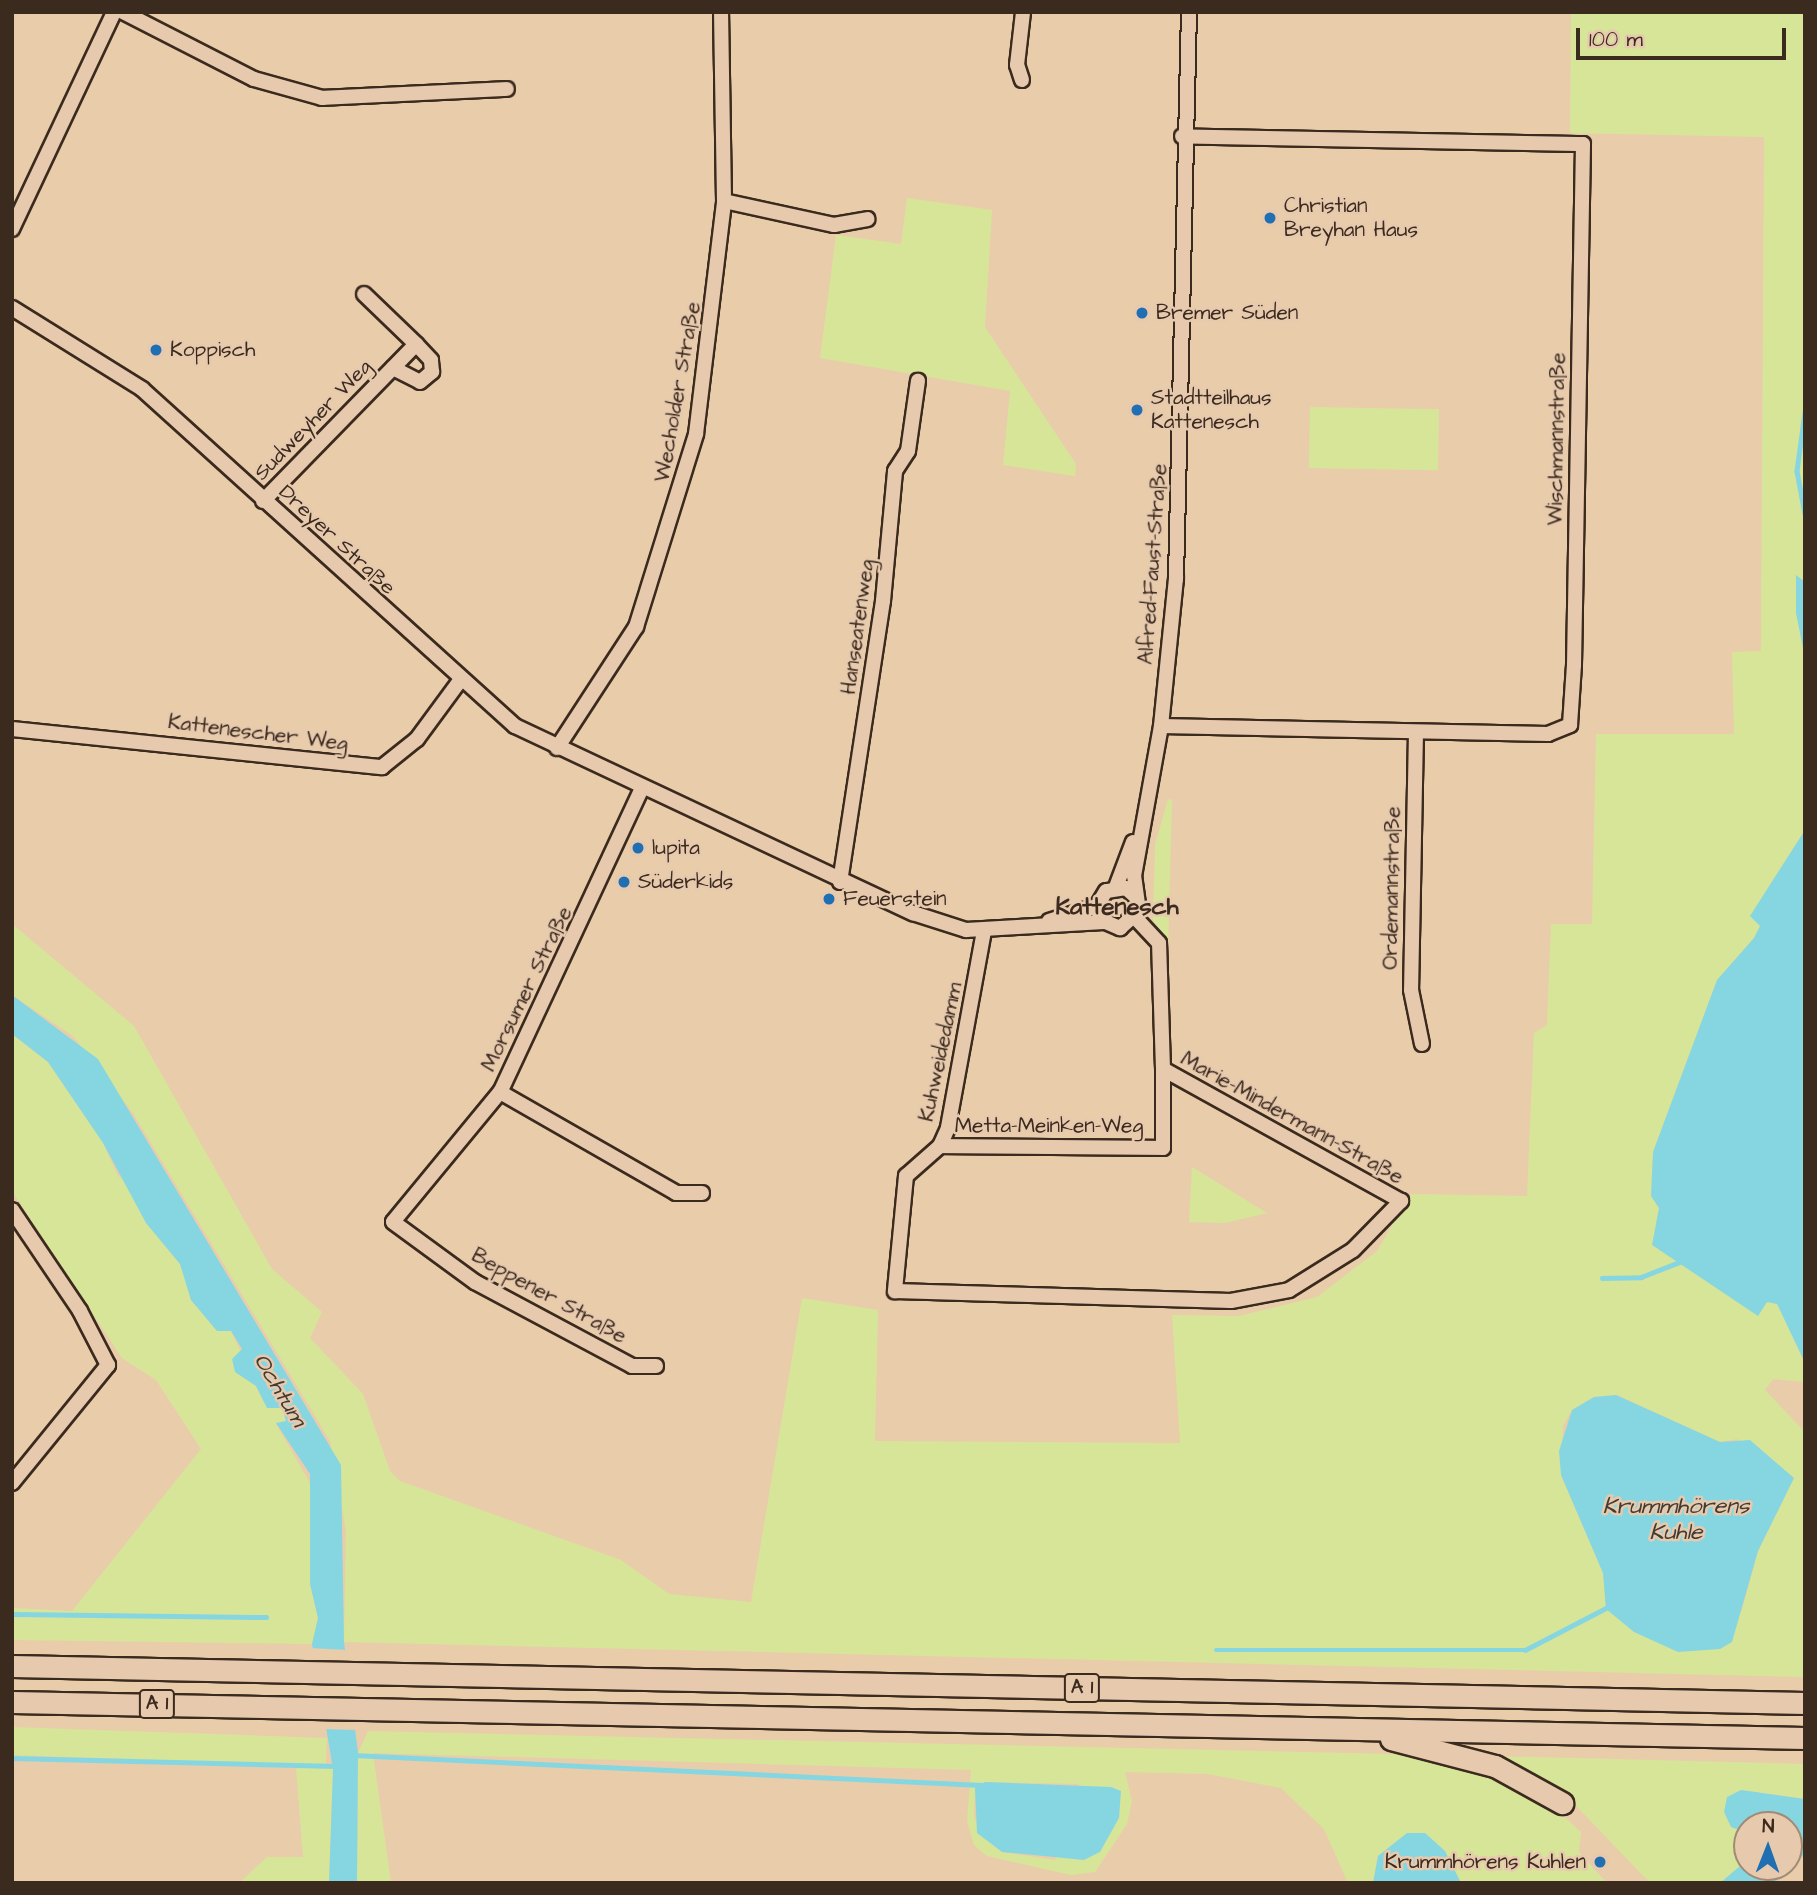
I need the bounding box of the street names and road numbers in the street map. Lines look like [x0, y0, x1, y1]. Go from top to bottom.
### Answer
street label: Wecholder Straße [650, 300, 706, 484]
street label: Wischmannstraße [1543, 352, 1571, 526]
street label: Sudweyher Weg [249, 354, 377, 486]
street label: Alfred-Faust-Straße [1133, 463, 1173, 665]
street label: Dreyer Straße [274, 480, 400, 600]
street label: Hanseatenweg [836, 558, 880, 696]
street label: Kattenescher Weg [167, 709, 349, 757]
street label: Ordemannstraße [1378, 806, 1406, 970]
street label: Morsumer Straße [476, 902, 578, 1076]
street label: Kuhweidedamm [914, 980, 968, 1124]
street label: Marie-Mindermann-Straße [1176, 1046, 1408, 1190]
street label: Metta-Meinken-Weg [955, 1113, 1143, 1139]
street label: Beppener Straße [467, 1243, 631, 1349]
road number: A 1 [1063, 1672, 1101, 1704]
road number: A 1 [138, 1688, 176, 1720]

